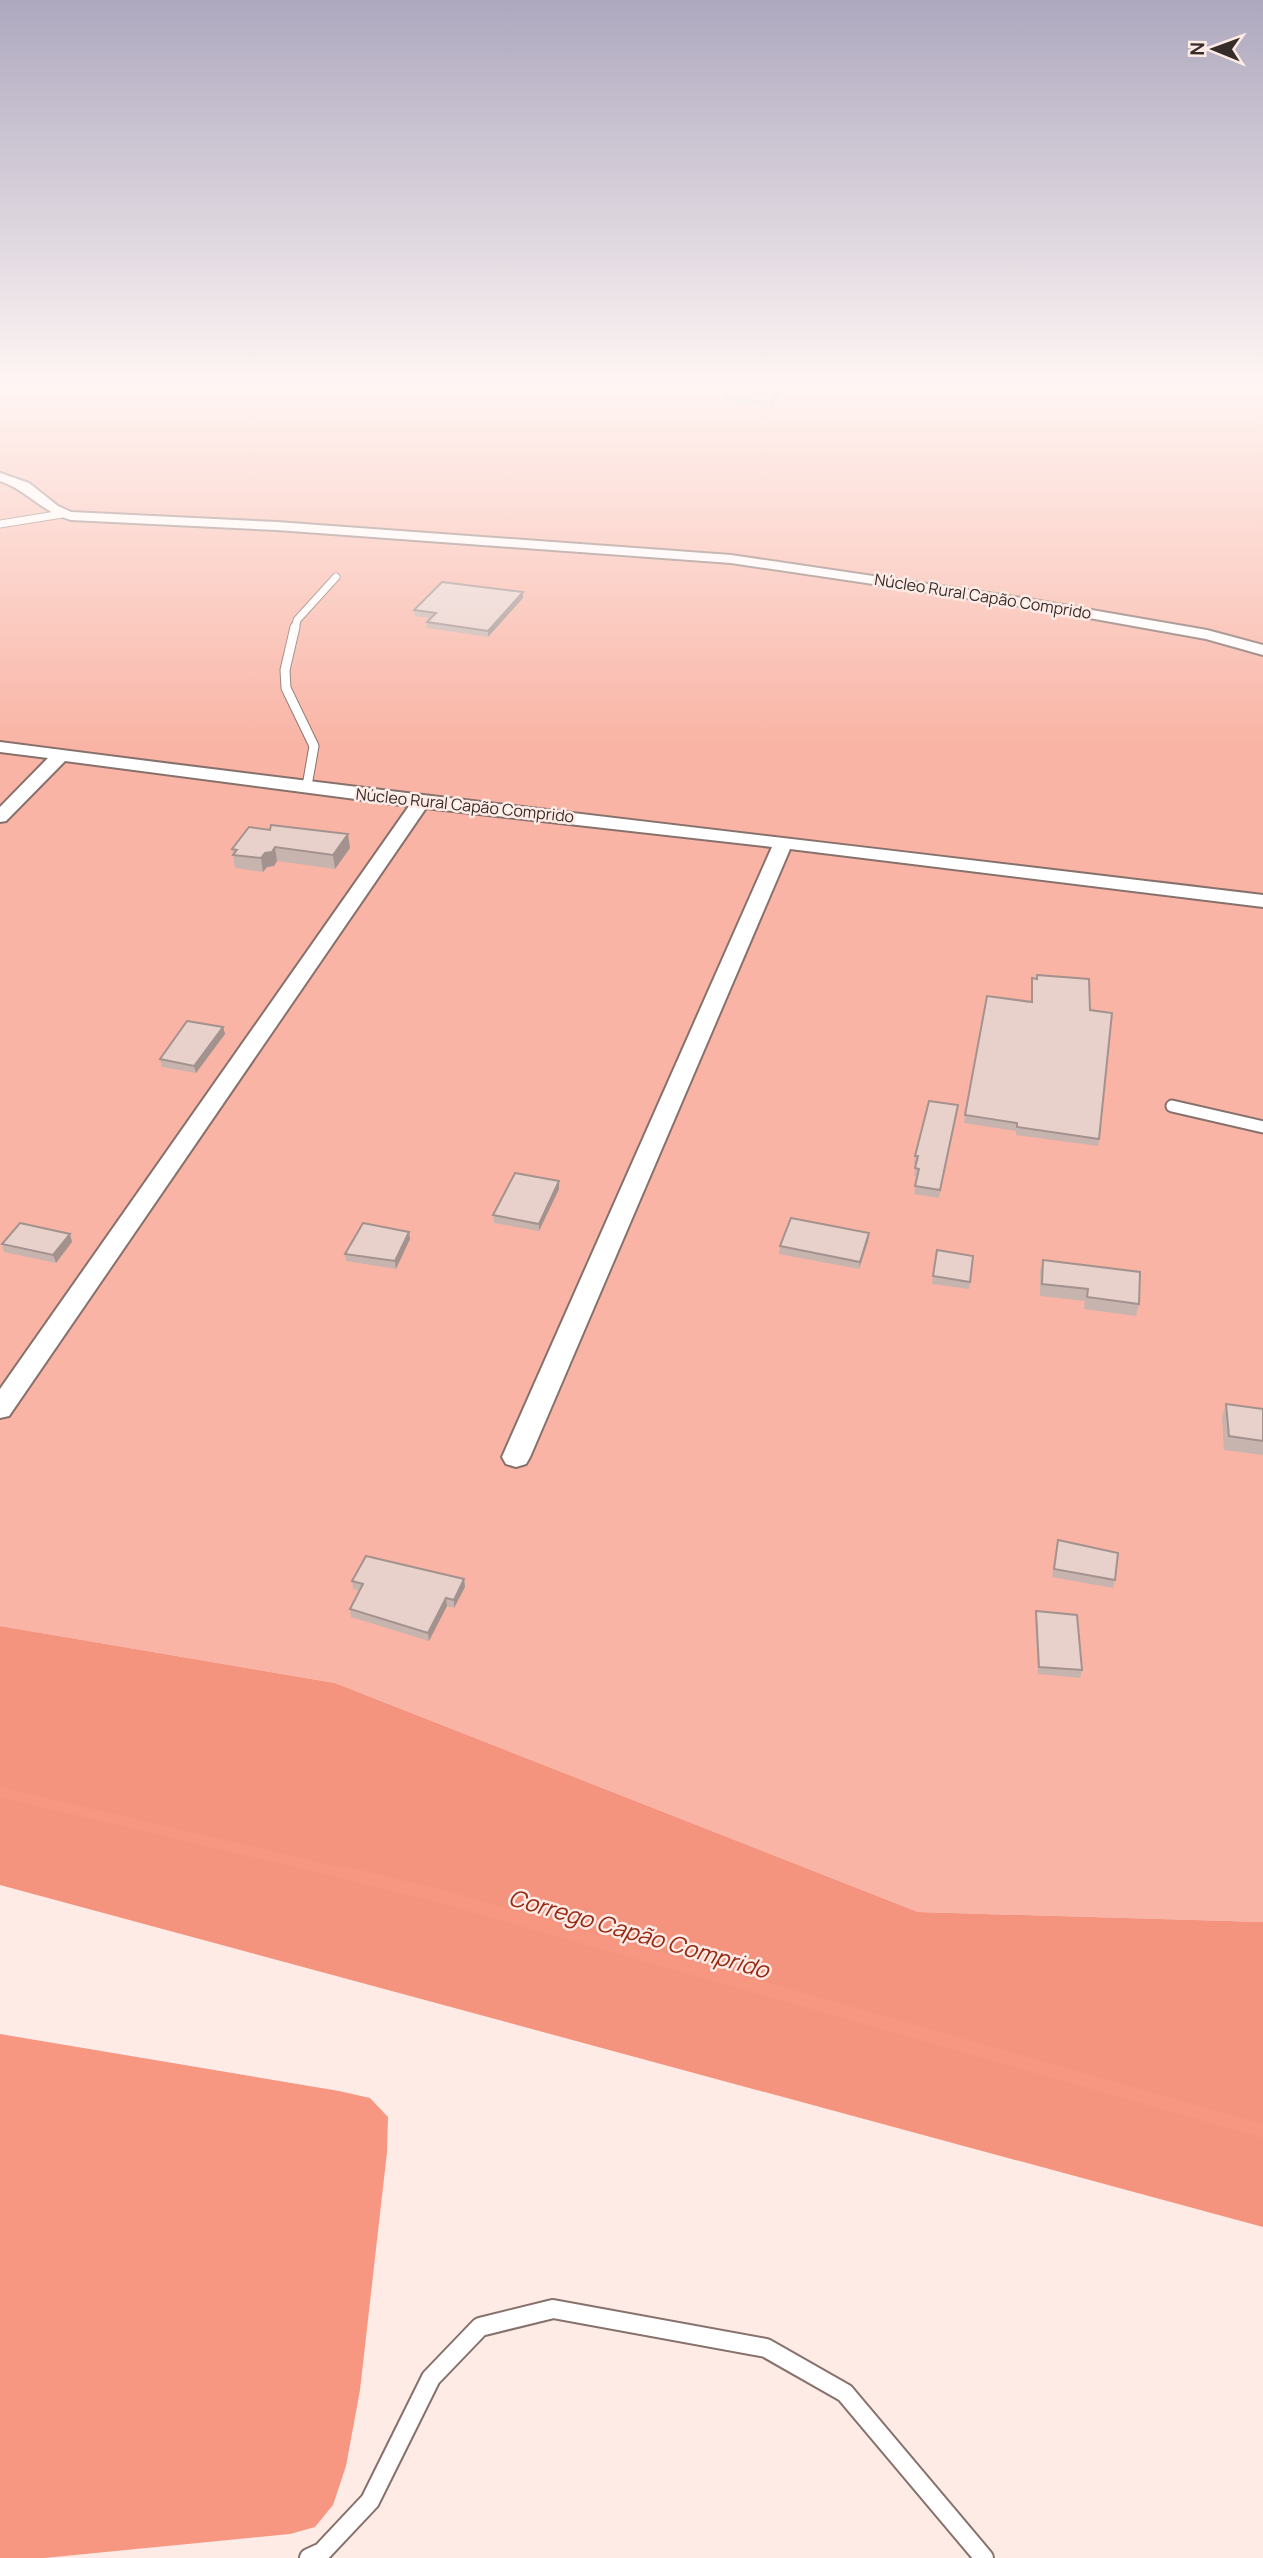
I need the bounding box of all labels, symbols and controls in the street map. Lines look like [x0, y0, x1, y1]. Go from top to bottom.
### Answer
north arrow [1179, 14, 1249, 84]
text: N [1184, 42, 1210, 56]
street label: Núcleo Rural Capão Comprido [873, 568, 1093, 624]
street label: Núcleo Rural Capão Comprido [355, 783, 575, 827]
water label: Corrego Capão Comprido [505, 1880, 774, 1986]

